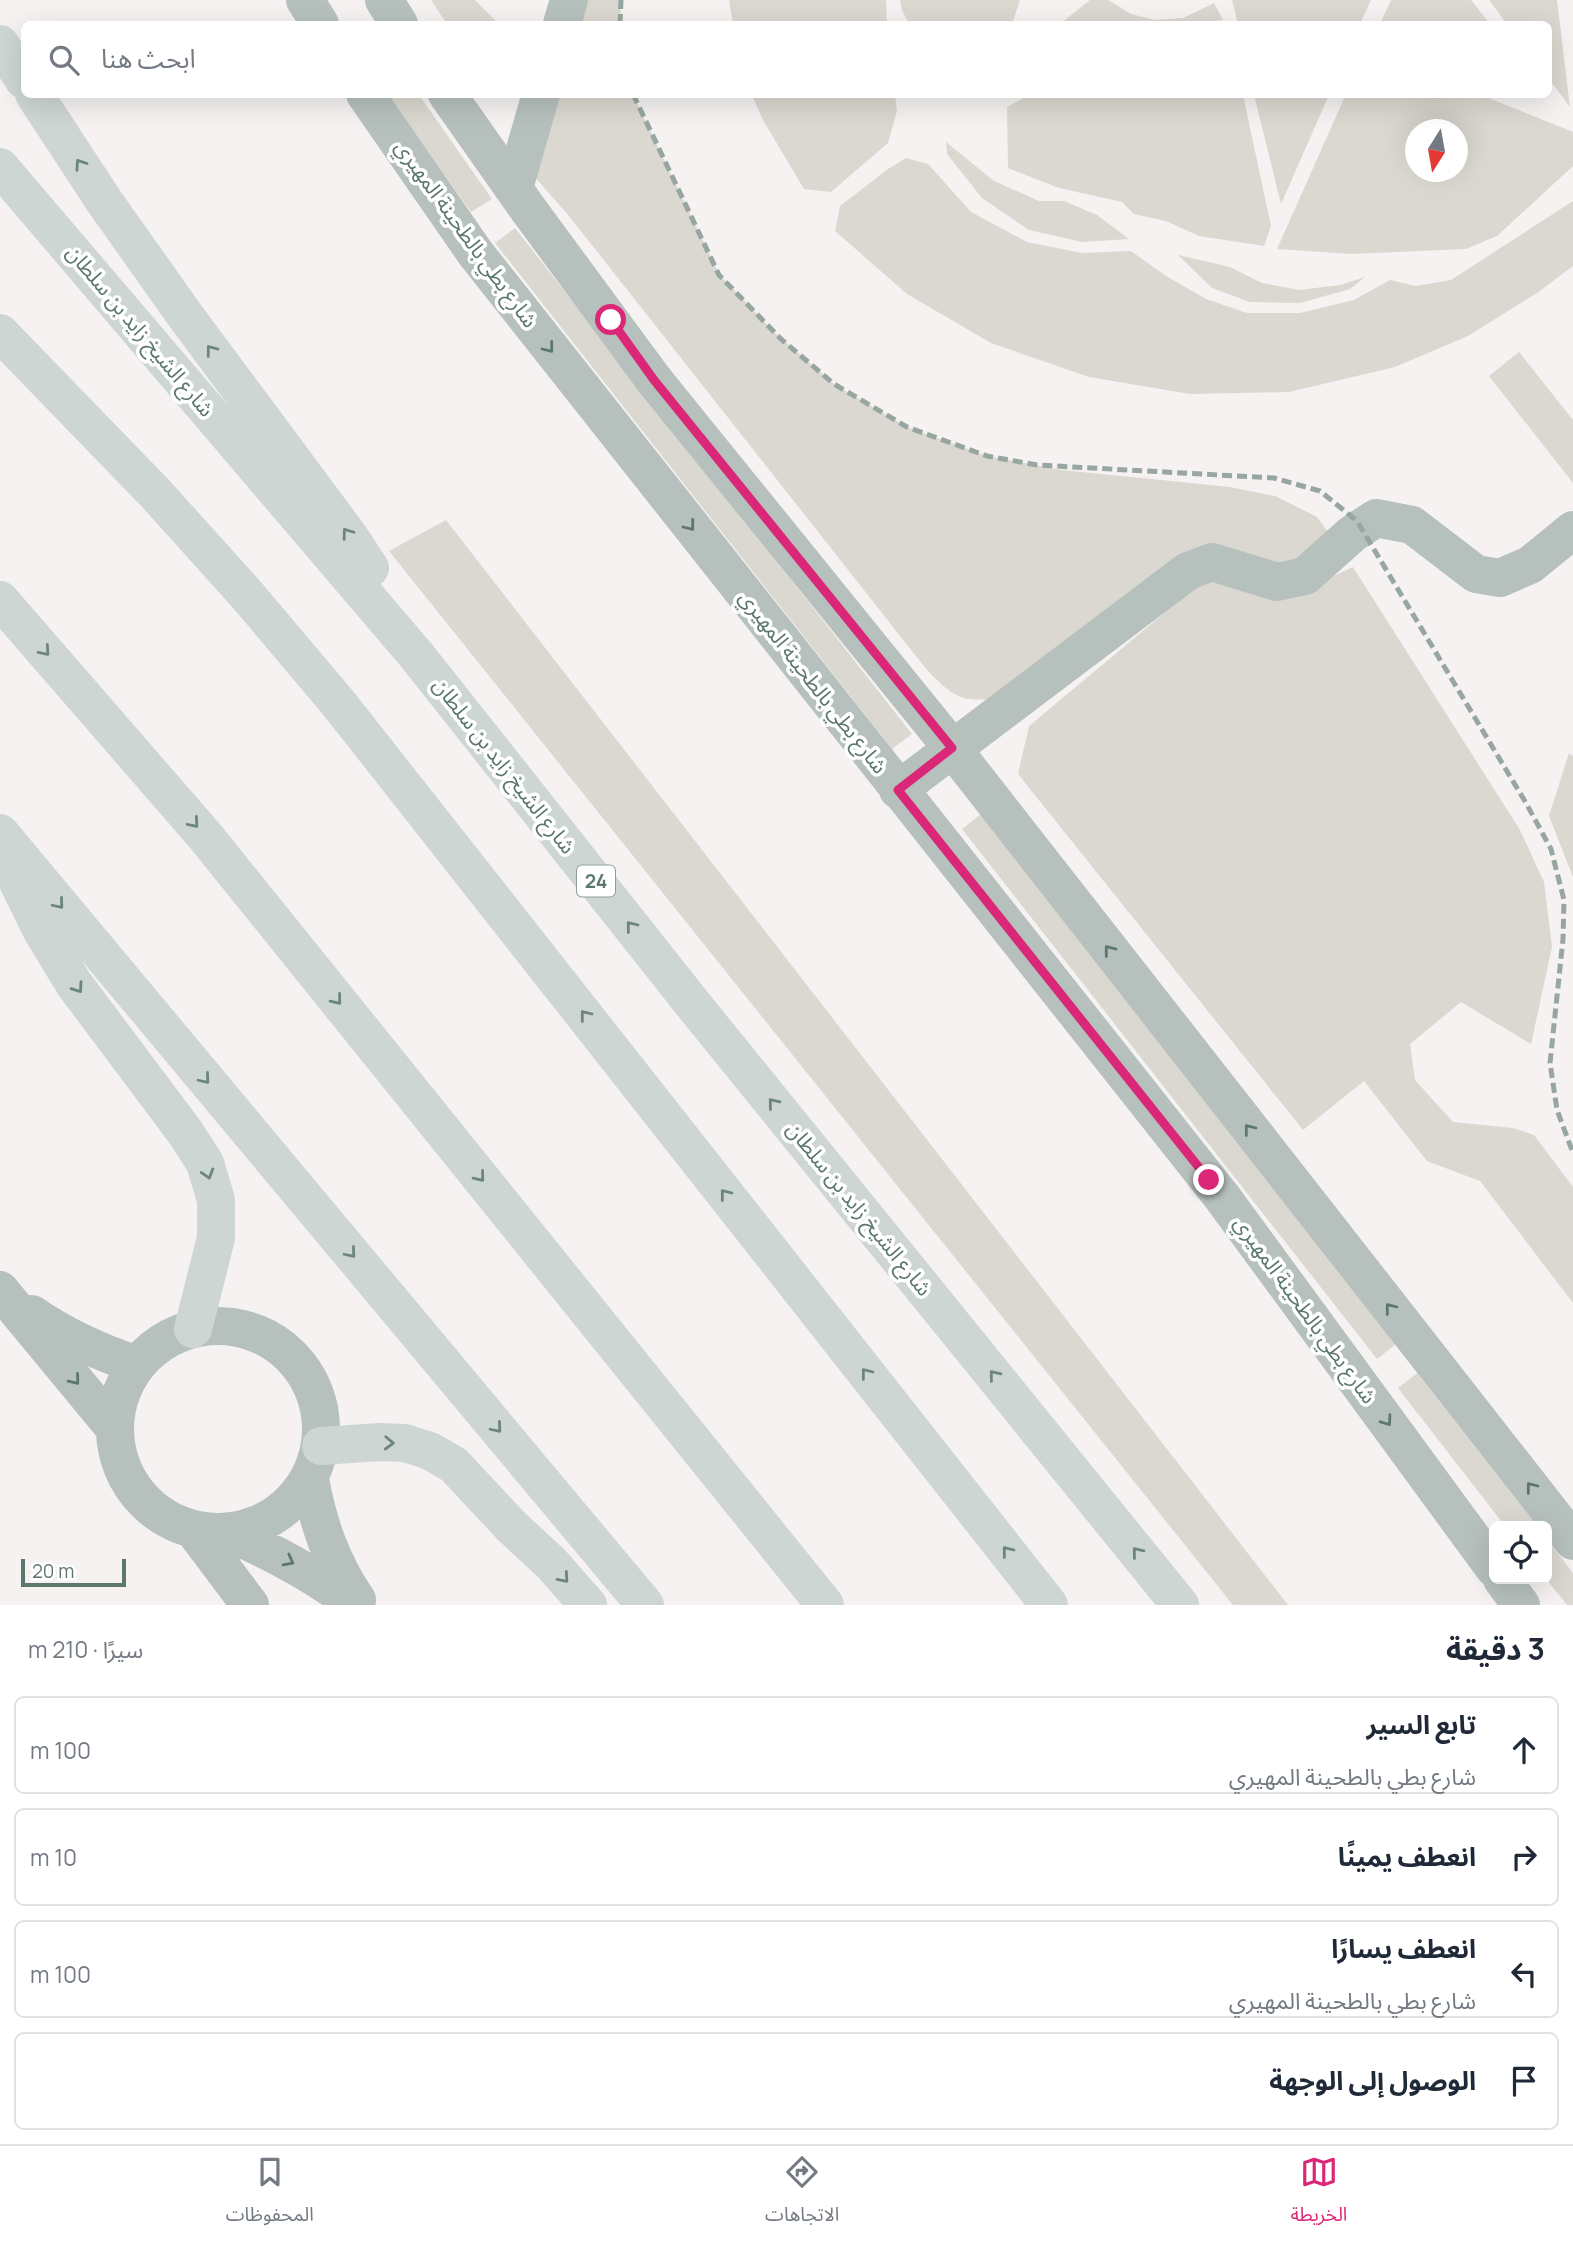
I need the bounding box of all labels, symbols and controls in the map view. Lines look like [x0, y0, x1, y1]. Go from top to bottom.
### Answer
search box [21, 21, 1552, 98]
text: ابحث هنا [101, 40, 196, 76]
icon: search [45, 41, 83, 79]
north arrow [1405, 119, 1468, 182]
street label: شارع بطي بالطحينة المهيري [387, 134, 544, 335]
one-way arrow [76, 159, 88, 172]
street label: شارع الشيخ زايد بن سلطان [59, 239, 221, 423]
route start [595, 304, 626, 335]
one-way arrow [541, 340, 554, 352]
one-way arrow [207, 346, 219, 358]
one-way arrow [682, 519, 695, 531]
one-way arrow [343, 528, 355, 541]
street label: شارع بطي بالطحينة المهيري [731, 584, 894, 781]
one-way arrow [37, 643, 49, 656]
street label: شارع الشيخ زايد بن سلطان [426, 672, 582, 860]
one-way arrow [186, 815, 198, 828]
road number: 24 [577, 866, 615, 897]
one-way arrow [51, 897, 64, 909]
one-way arrow [627, 921, 639, 934]
one-way arrow [1105, 946, 1118, 958]
one-way arrow [70, 980, 82, 993]
one-way arrow [329, 992, 342, 1004]
one-way arrow [580, 1010, 593, 1023]
one-way arrow [197, 1071, 210, 1083]
one-way arrow [769, 1099, 782, 1111]
street label: شارع الشيخ زايد بن سلطان [779, 1116, 939, 1302]
one-way arrow [1245, 1125, 1258, 1137]
route end [1193, 1164, 1224, 1195]
one-way arrow [200, 1168, 215, 1180]
one-way arrow [472, 1169, 484, 1182]
one-way arrow [721, 1189, 734, 1201]
street label: شارع بطي بالطحينة المهيري [1226, 1210, 1383, 1411]
one-way arrow [343, 1245, 355, 1258]
one-way arrow [1386, 1304, 1398, 1317]
one-way arrow [862, 1368, 874, 1381]
one-way arrow [989, 1371, 1002, 1383]
one-way arrow [66, 1373, 79, 1385]
one-way arrow [1378, 1413, 1391, 1426]
one-way arrow [489, 1419, 501, 1432]
one-way arrow [384, 1435, 395, 1450]
one-way arrow [1526, 1482, 1539, 1495]
map controls [1489, 1521, 1552, 1584]
button: locate [1489, 1521, 1552, 1584]
one-way arrow [1002, 1547, 1015, 1559]
one-way arrow [1133, 1547, 1145, 1560]
one-way arrow [282, 1553, 294, 1566]
scale bar [21, 1556, 126, 1588]
text: 20 m [32, 1558, 74, 1584]
one-way arrow [556, 1570, 568, 1583]
text: 3 دقيقة [1446, 1628, 1545, 1669]
text: سيرًا · 210 m [28, 1633, 143, 1665]
text: تابع السير [1366, 1706, 1476, 1742]
icon: ahead [1505, 1731, 1543, 1769]
text: 100 m [30, 1734, 91, 1766]
text: شارع بطي بالطحينة المهيري [1229, 1760, 1476, 1792]
text: انعطف يمينًا [1338, 1838, 1476, 1874]
icon: right [1505, 1838, 1543, 1876]
text: 10 m [30, 1841, 77, 1873]
text: انعطف يسارًا [1331, 1930, 1476, 1966]
icon: left [1505, 1955, 1543, 1993]
text: 100 m [30, 1958, 91, 1990]
text: شارع بطي بالطحينة المهيري [1229, 1984, 1476, 2016]
text: الوصول إلى الوجهة [1269, 2062, 1476, 2098]
icon: arrive [1505, 2062, 1543, 2100]
tab: المحفوظات [226, 2153, 314, 2235]
tab: الاتجاهات [765, 2153, 839, 2235]
tab: الخريطة [1290, 2153, 1347, 2235]

